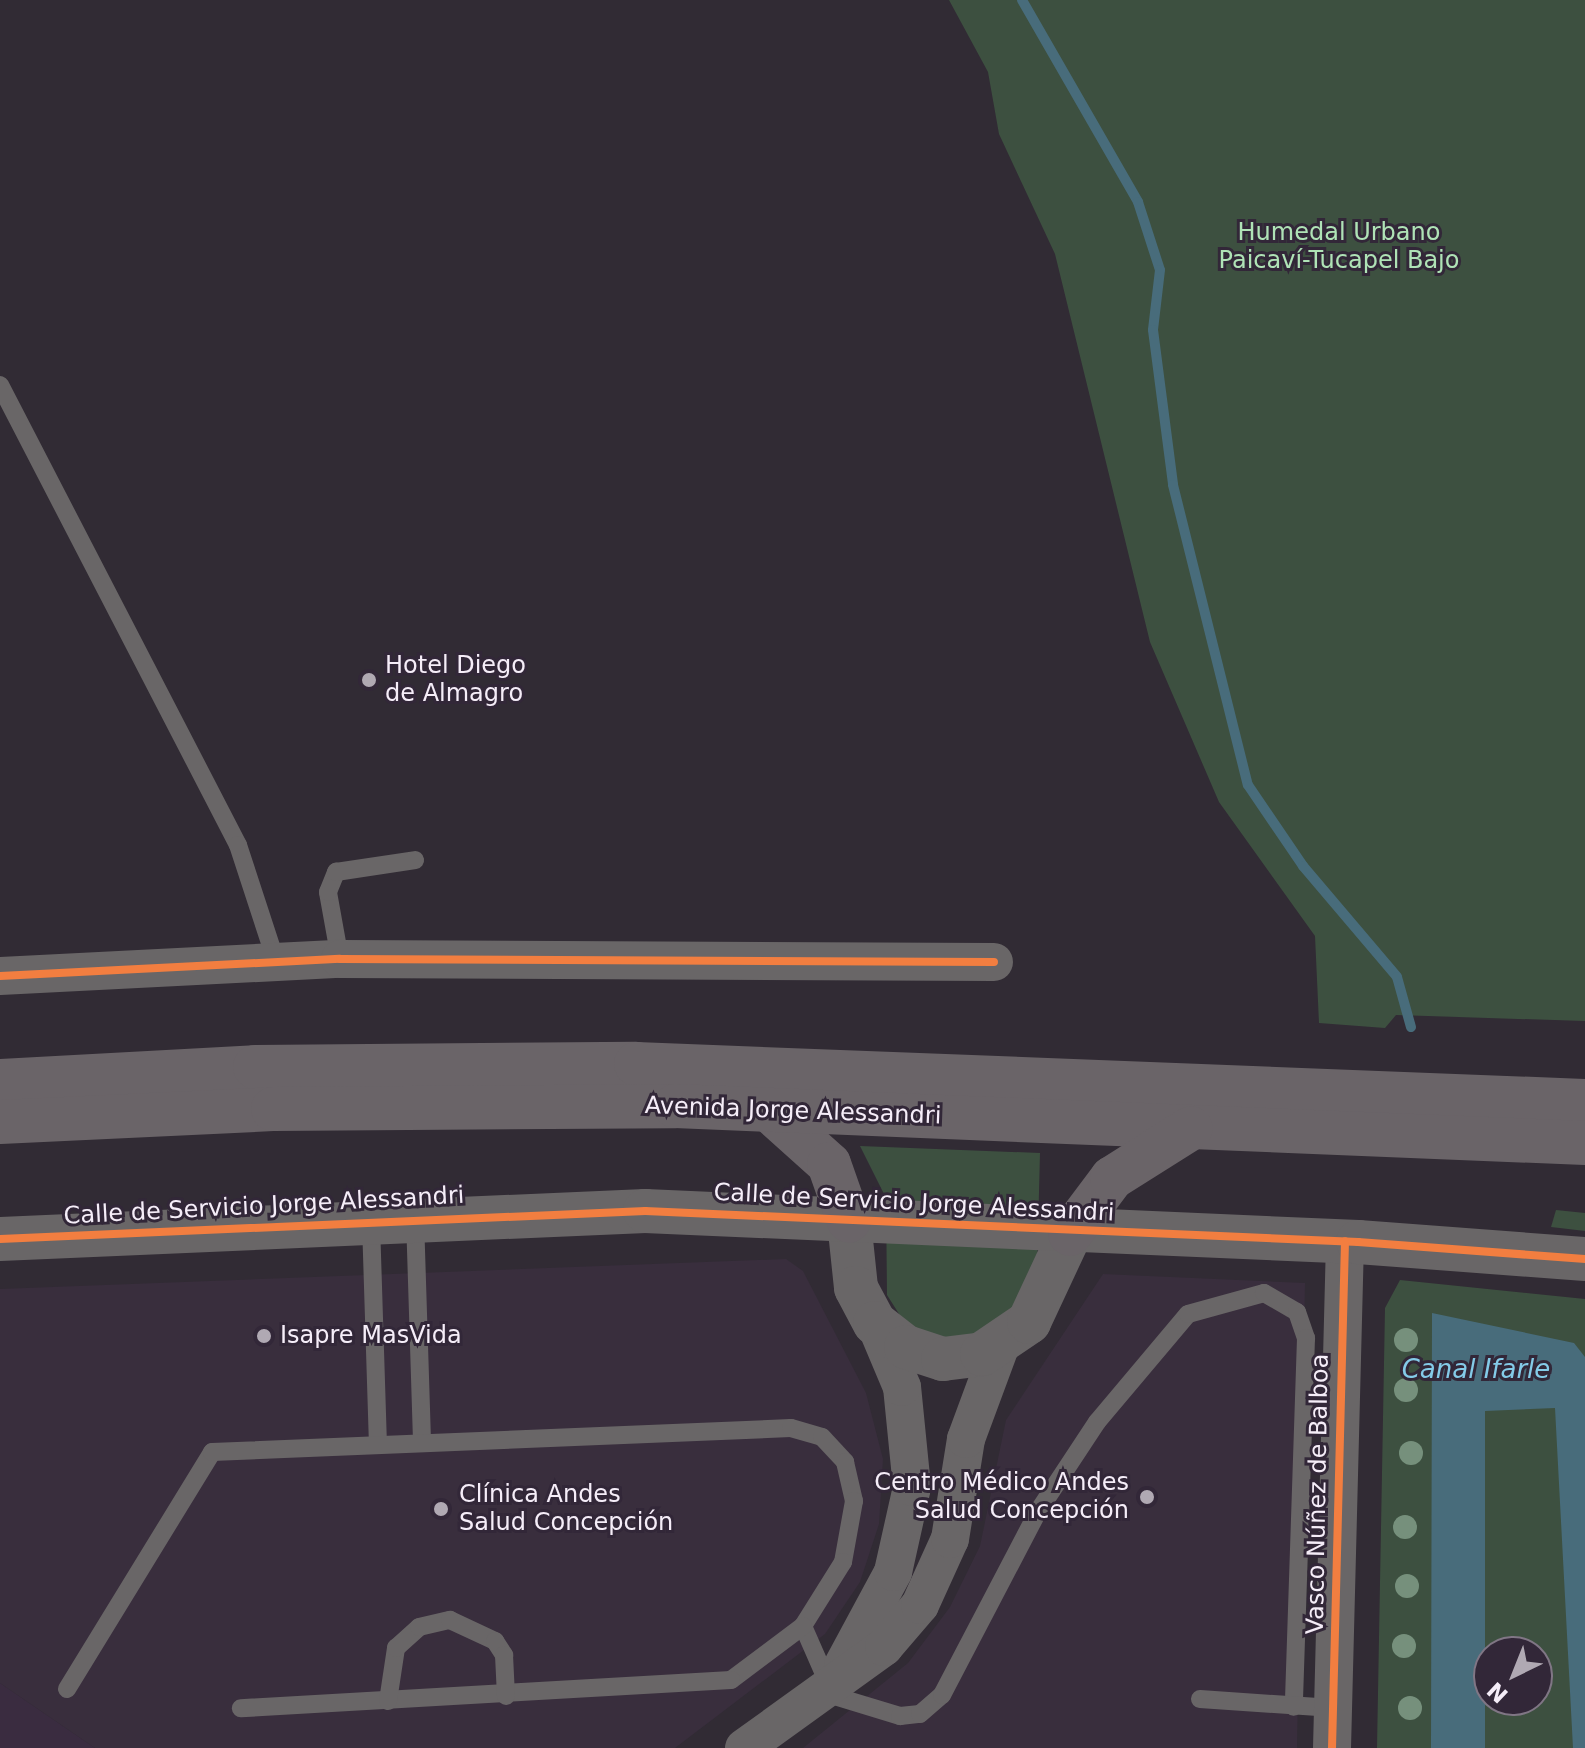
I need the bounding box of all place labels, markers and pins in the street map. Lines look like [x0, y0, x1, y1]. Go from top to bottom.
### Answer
place label: Hotel Diego de Almagro [385, 652, 526, 708]
marker: Hotel Diego de Almagro [360, 671, 378, 689]
place label: Isapre MasVida [280, 1322, 462, 1350]
marker: Isapre MasVida [255, 1327, 273, 1345]
place label: Centro Médico Andes Salud Concepción [874, 1469, 1129, 1525]
place label: Clínica Andes Salud Concepción [459, 1481, 673, 1537]
marker: Centro Médico Andes Salud Concepción [1136, 1486, 1158, 1508]
marker: Clínica Andes Salud Concepción [430, 1498, 452, 1520]

